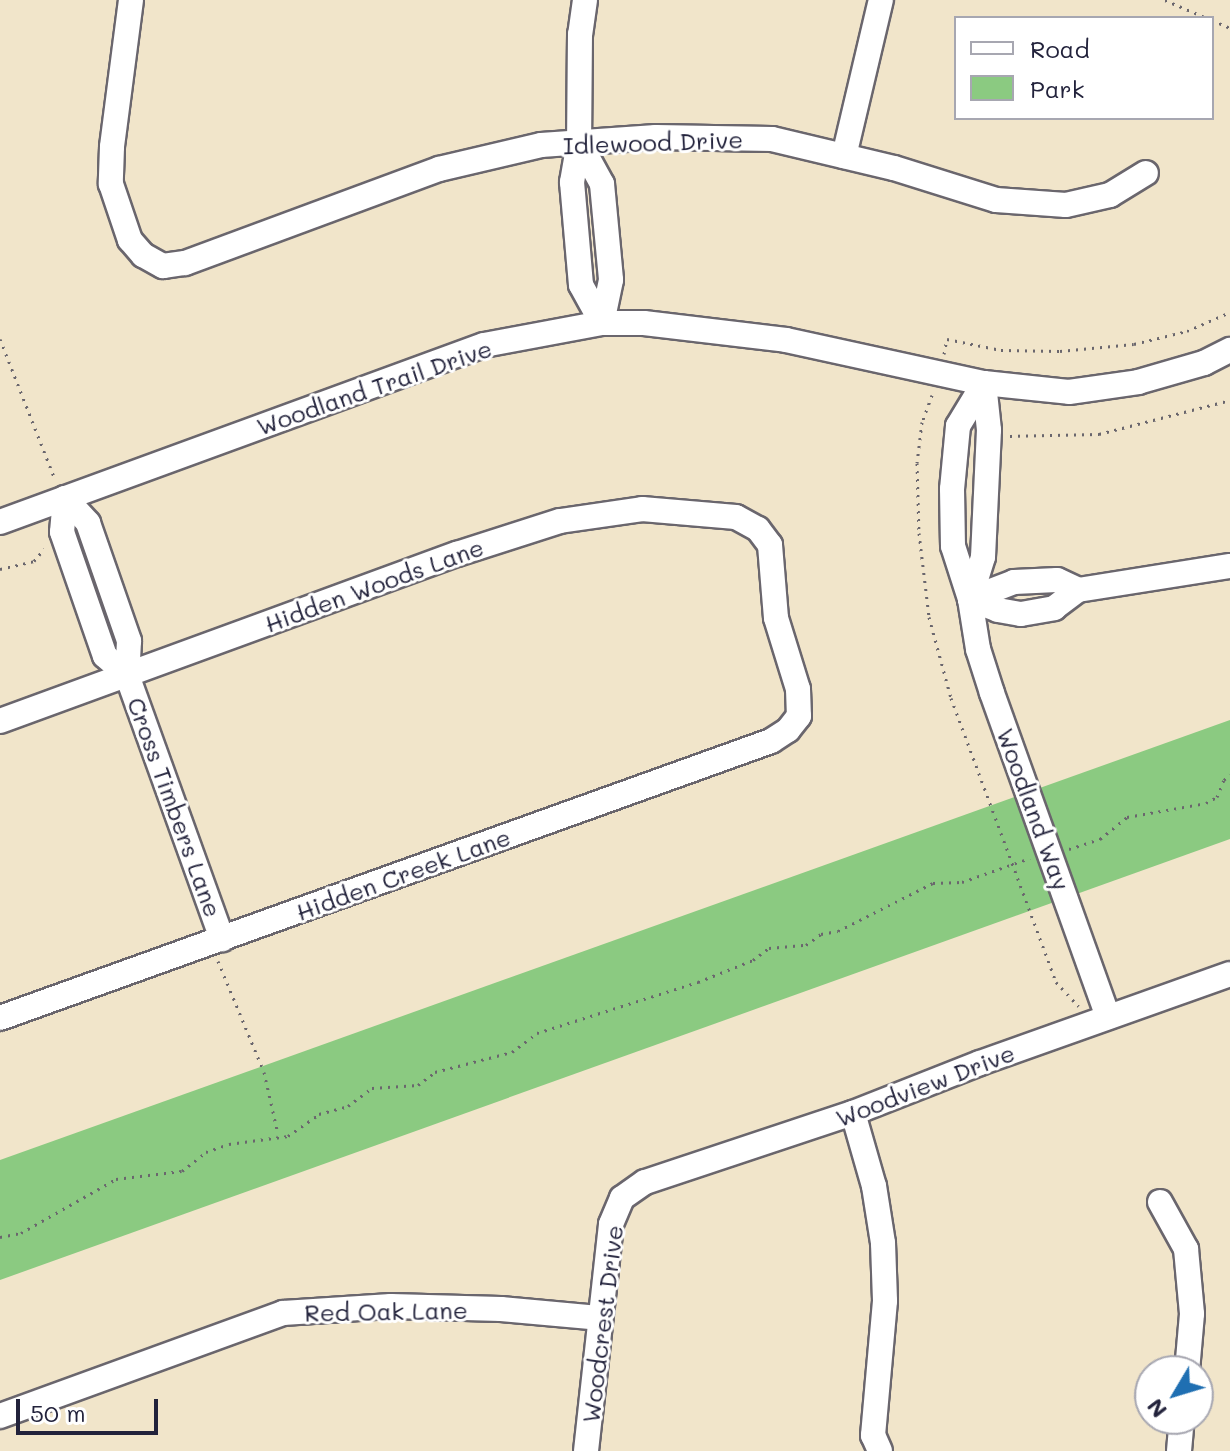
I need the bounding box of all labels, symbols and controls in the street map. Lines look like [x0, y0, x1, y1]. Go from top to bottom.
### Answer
legend [954, 16, 1214, 120]
text: Road [1030, 33, 1090, 64]
text: Park [1030, 73, 1084, 104]
street label: Idlewood Drive [563, 124, 743, 160]
street label: Woodland Trail Drive [253, 333, 495, 441]
street label: Hidden Woods Lane [261, 532, 487, 638]
street label: Cross Timbers Lane [122, 693, 228, 921]
street label: Woodland Way [991, 724, 1077, 894]
street label: Hidden Creek Lane [292, 822, 514, 926]
street label: Woodview Drive [831, 1038, 1019, 1132]
street label: Woodcrest Drive [576, 1223, 628, 1425]
street label: Red Oak Lane [304, 1295, 468, 1327]
north arrow [1134, 1355, 1214, 1435]
scale bar [20, 1383, 162, 1433]
text: N [1140, 1393, 1173, 1424]
text: 50 m [30, 1397, 86, 1428]

